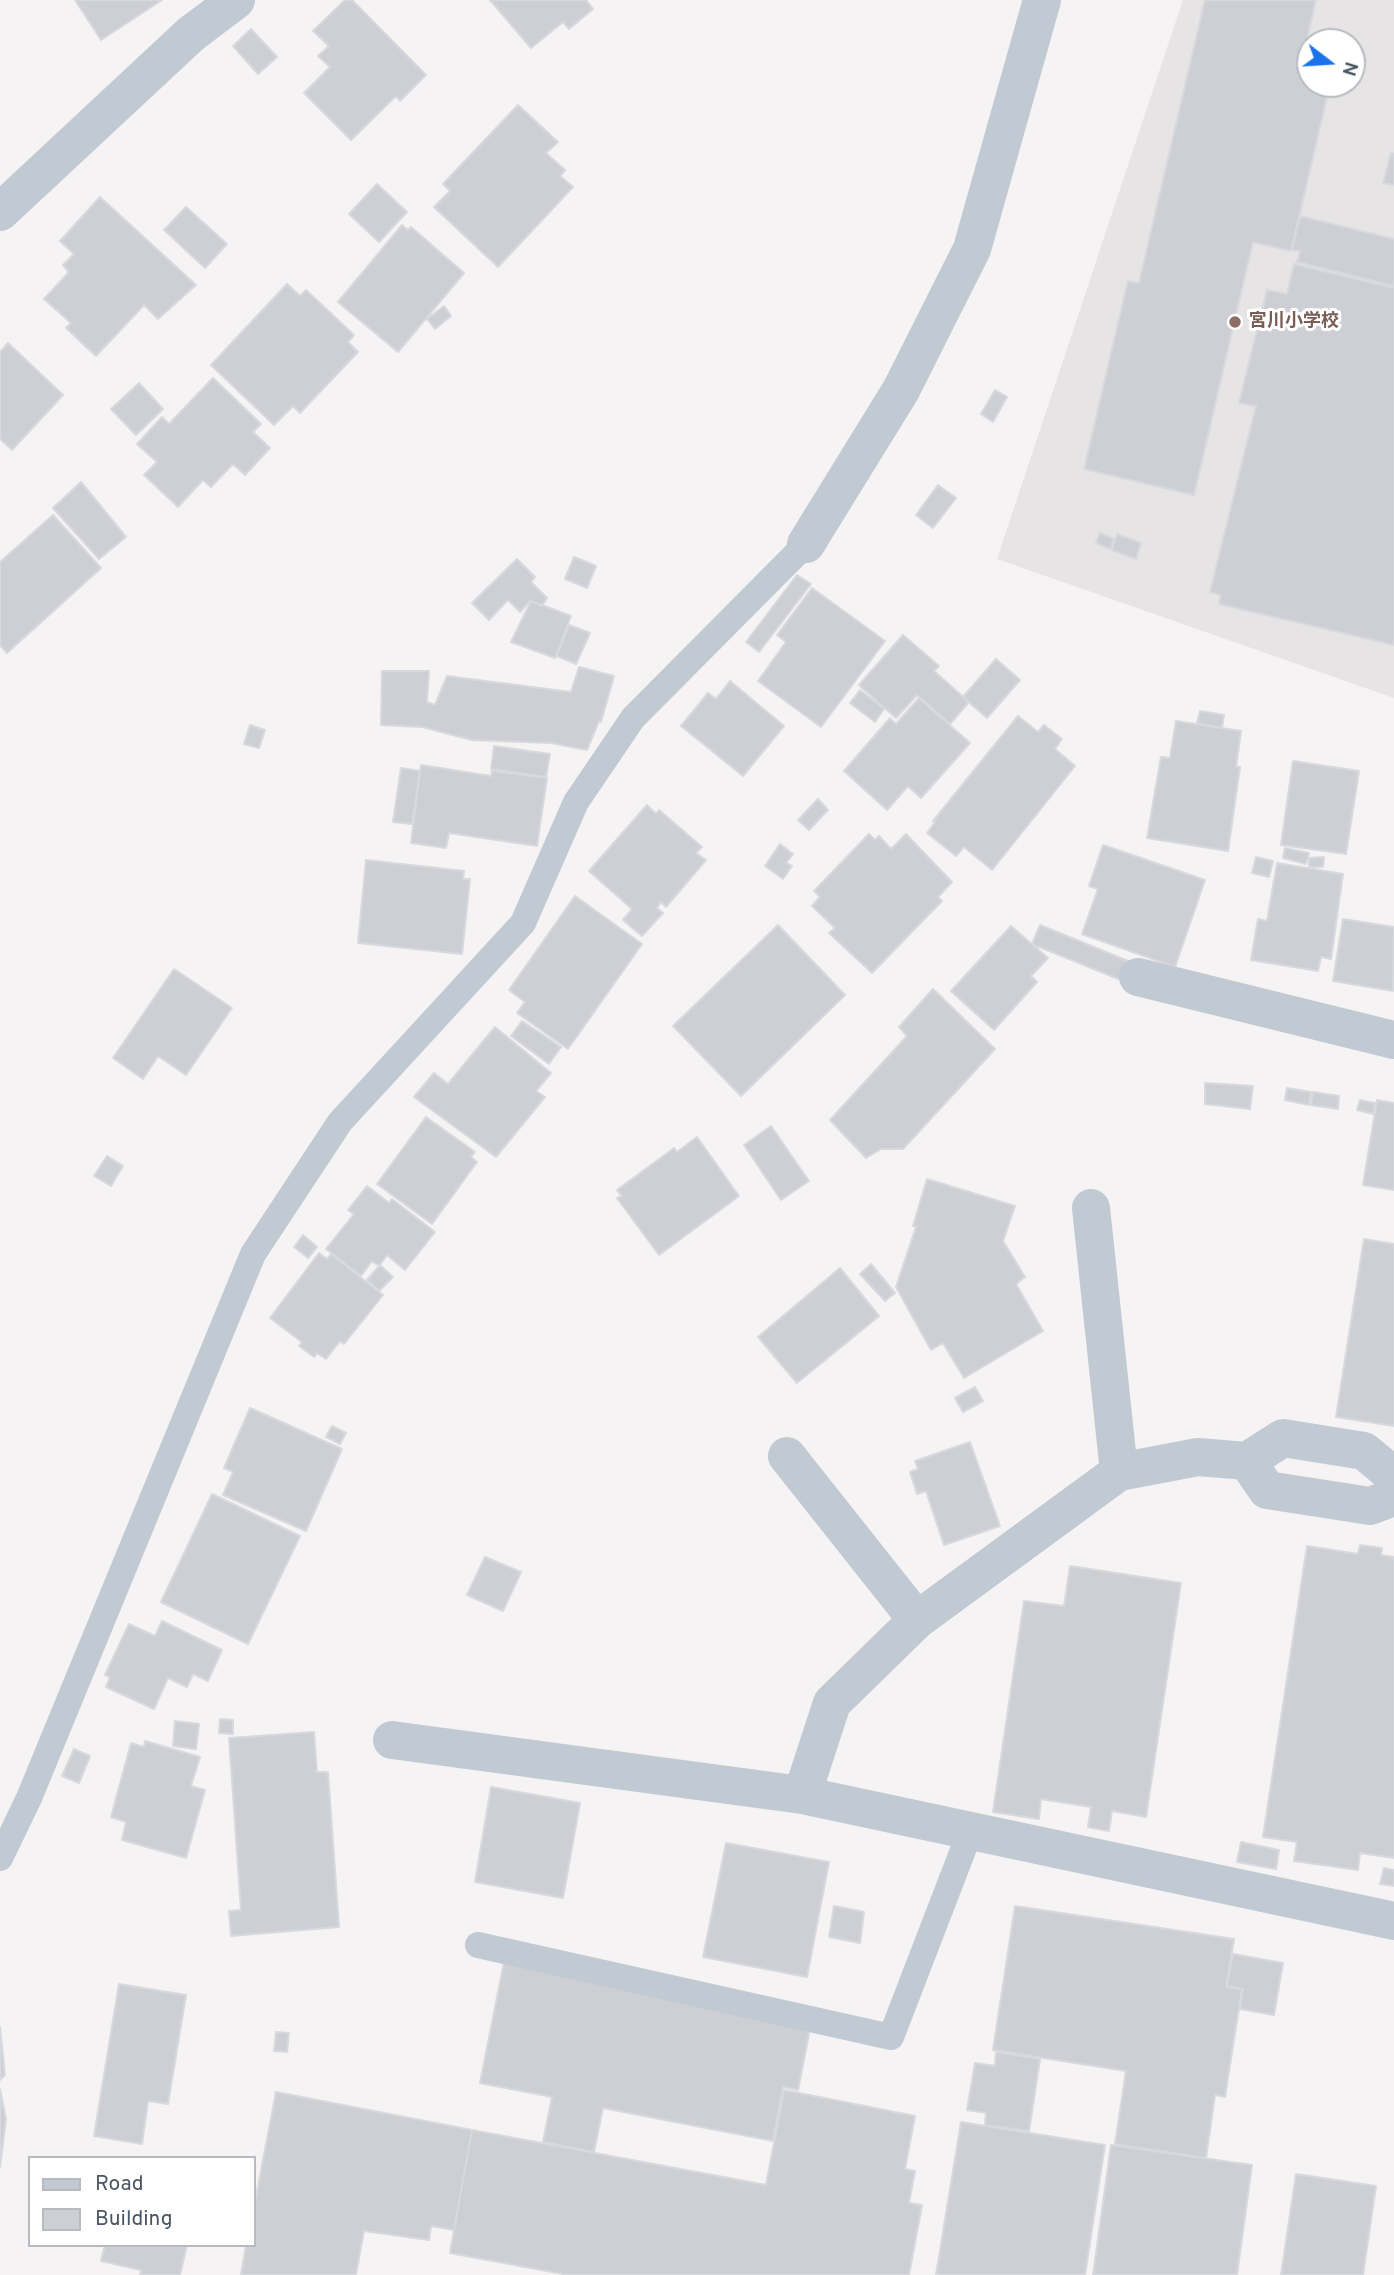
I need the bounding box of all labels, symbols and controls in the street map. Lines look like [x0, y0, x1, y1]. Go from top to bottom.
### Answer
north arrow [1296, 28, 1366, 98]
text: N [1336, 59, 1363, 79]
place label: 宮川小学校 [1249, 311, 1339, 333]
marker: 宮川小学校 [1227, 314, 1243, 330]
legend [28, 2156, 256, 2247]
text: Road [95, 2171, 144, 2198]
text: Building [95, 2206, 173, 2233]

